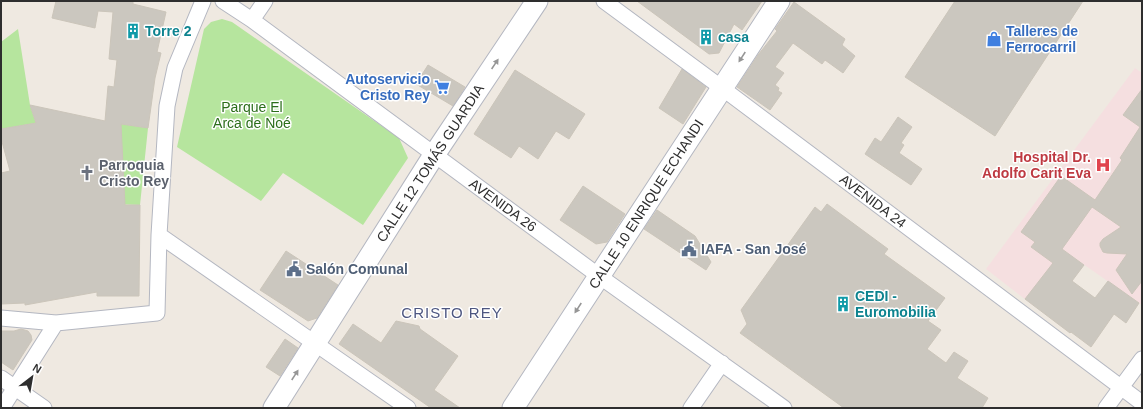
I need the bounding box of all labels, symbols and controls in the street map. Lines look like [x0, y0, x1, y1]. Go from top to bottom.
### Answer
building icon: Torre 2 [124, 22, 142, 40]
place label: Torre 2 [145, 23, 192, 39]
place label: Talleres de Ferrocarril [1006, 23, 1078, 55]
building icon: casa [697, 28, 715, 46]
place label: casa [718, 29, 749, 45]
shop icon: Talleres de Ferrocarril [985, 30, 1003, 48]
one-way arrow [738, 52, 746, 62]
one-way arrow [491, 59, 499, 69]
place label: Autoservicio Cristo Rey [345, 71, 430, 103]
supermarket icon: Autoservicio Cristo Rey [433, 78, 451, 96]
street label: CALLE 12 TOMÁS GUARDIA [373, 81, 487, 245]
park label: Parque El Arca de Noé [213, 99, 291, 131]
street label: CALLE 10 ENRIQUE ECHANDI [585, 116, 707, 292]
place label: Hospital Dr. Adolfo Carit Eva [982, 149, 1091, 181]
hospital icon: Hospital Dr. Adolfo Carit Eva [1094, 156, 1112, 174]
place label: Parroquia Cristo Rey [99, 157, 169, 189]
church icon: Parroquia Cristo Rey [78, 164, 96, 182]
street label: AVENIDA 24 [837, 171, 910, 231]
street label: AVENIDA 26 [466, 175, 540, 235]
public building icon: IAFA - San José [680, 240, 698, 258]
place label: IAFA - San José [701, 241, 807, 257]
public building icon: Salón Comunal [285, 260, 303, 278]
place label: Salón Comunal [306, 261, 408, 277]
place label: CEDI - Euromobilia [855, 288, 936, 320]
building icon: CEDI - Euromobilia [834, 295, 852, 313]
one-way arrow [574, 303, 582, 313]
district label: CRISTO REY [401, 304, 503, 321]
north arrow [12, 357, 52, 397]
text: N [31, 361, 44, 376]
one-way arrow [292, 369, 299, 381]

